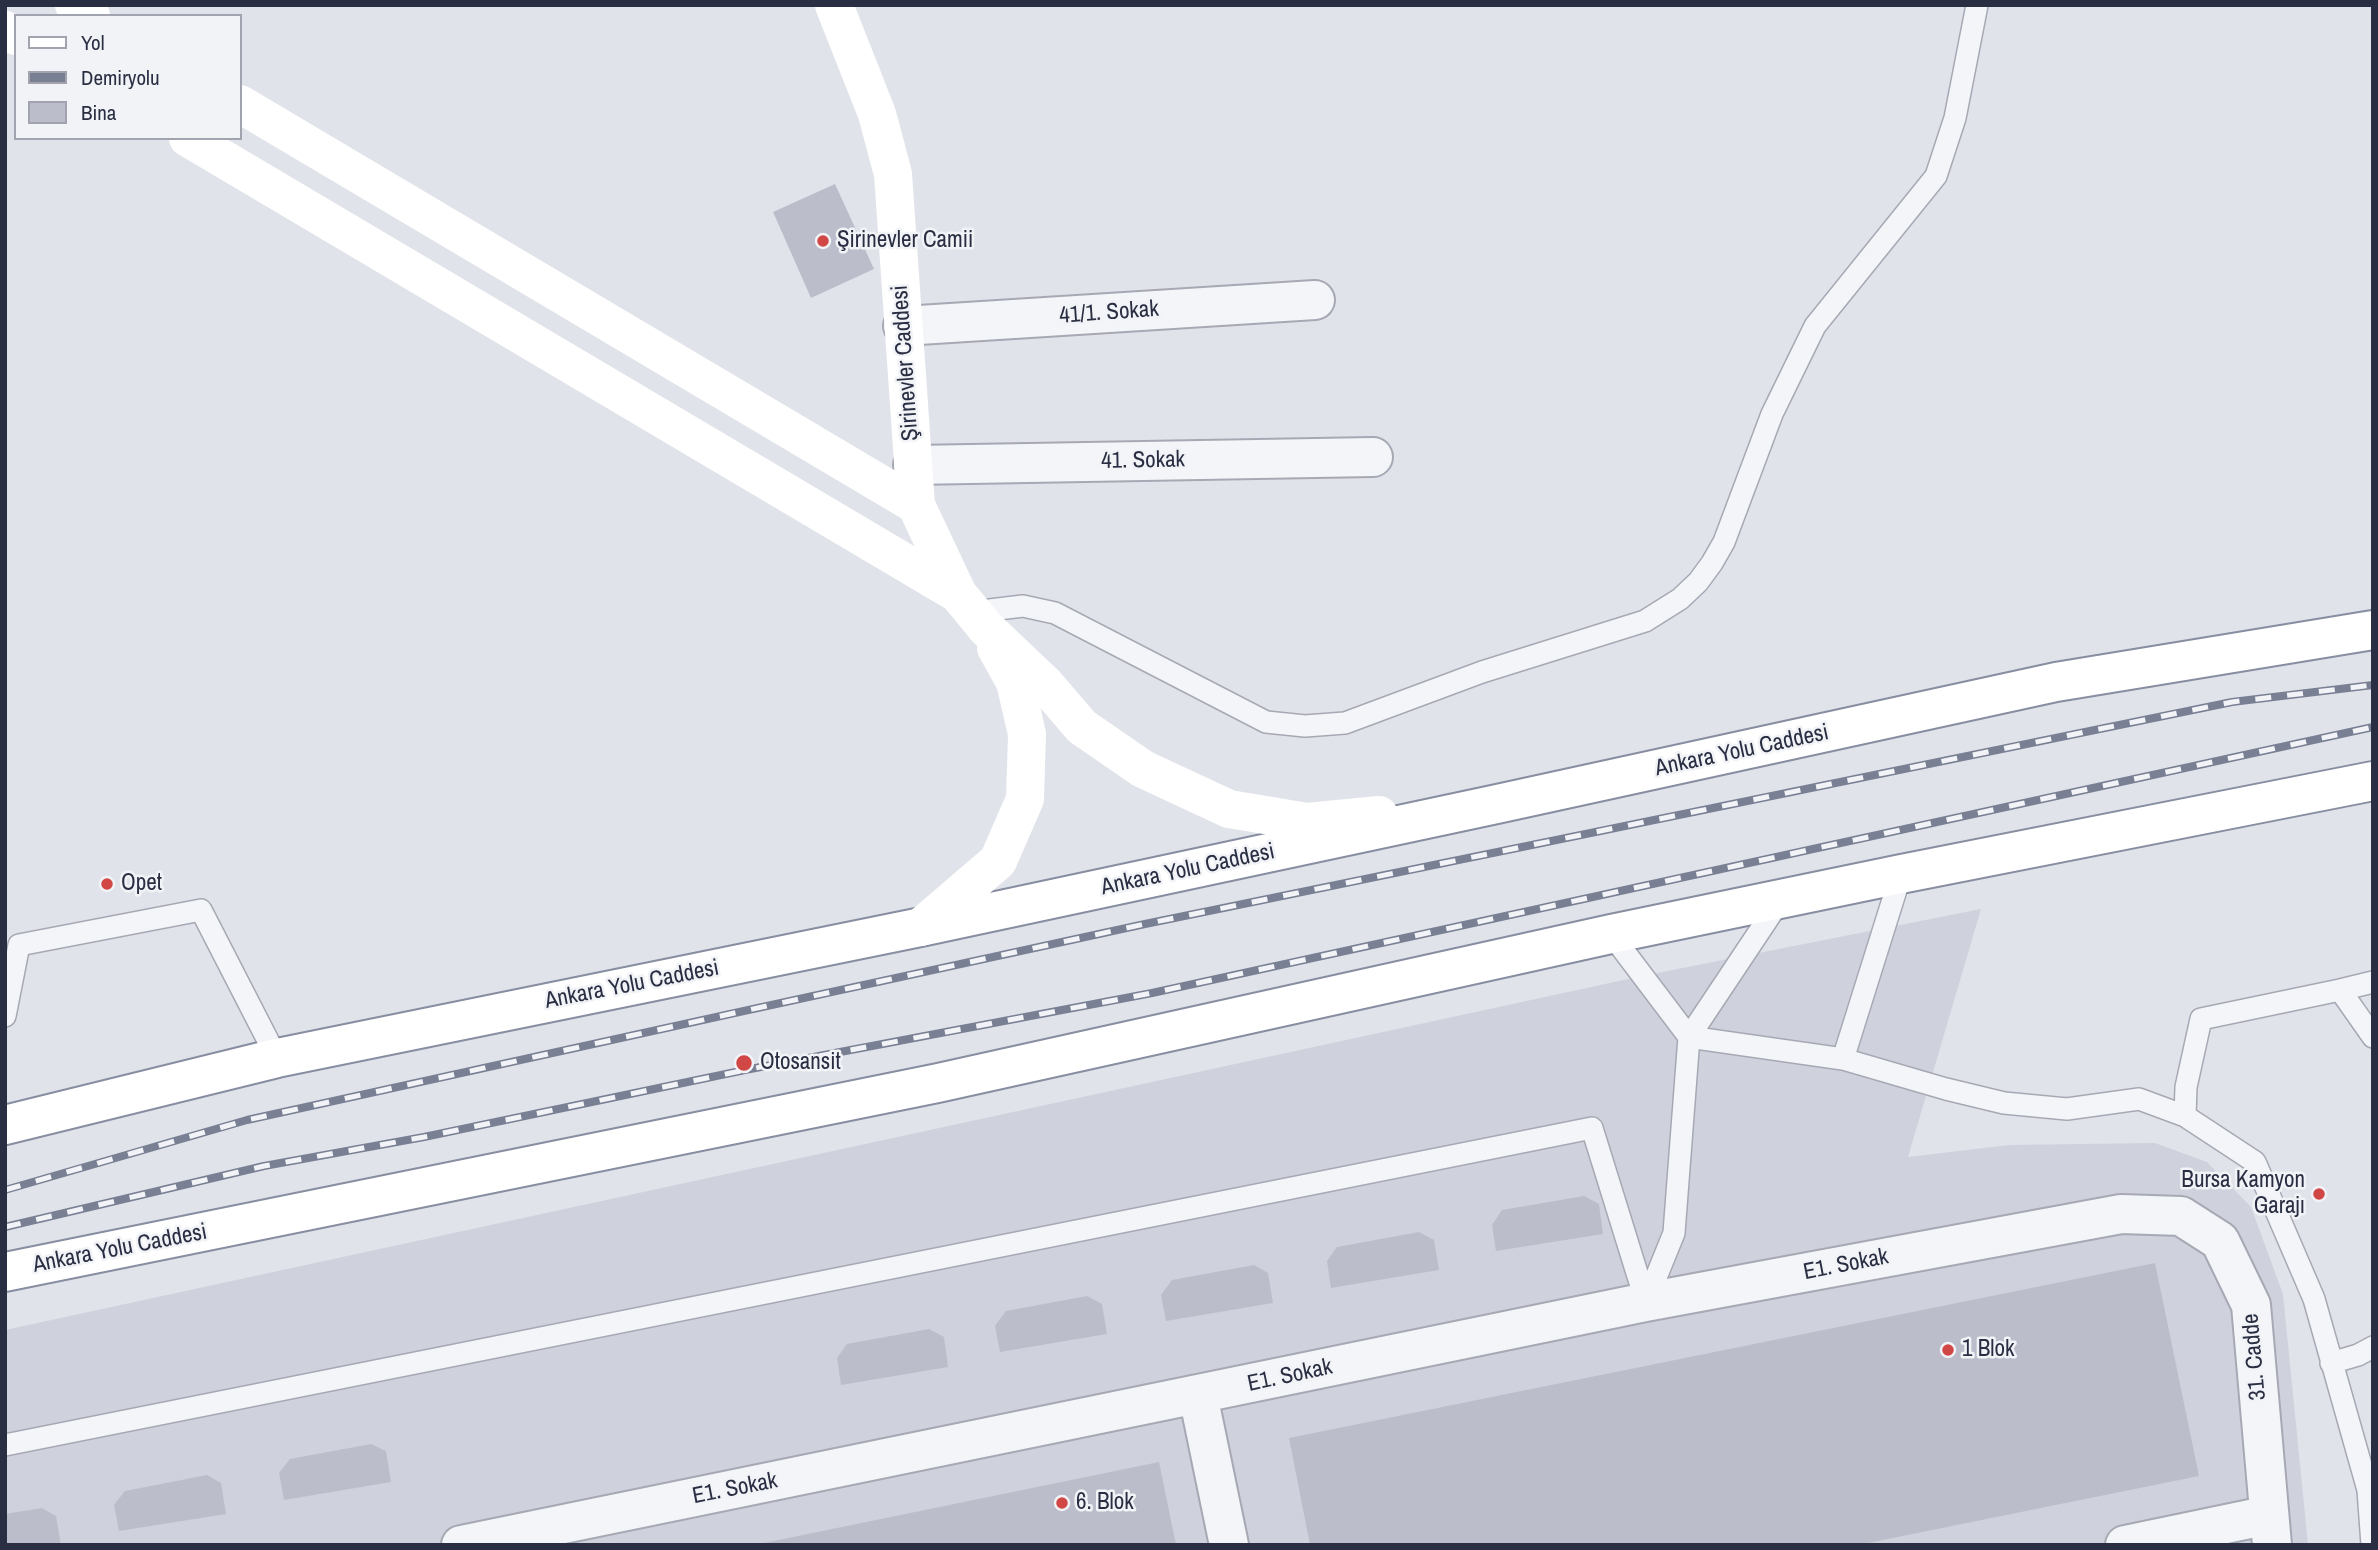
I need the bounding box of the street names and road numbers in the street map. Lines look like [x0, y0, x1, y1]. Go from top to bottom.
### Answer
street label: Şirinevler Caddesi [887, 284, 925, 442]
street label: 41/1. Sokak [1058, 296, 1160, 330]
street label: 41. Sokak [1101, 446, 1185, 476]
street label: Ankara Yolu Caddesi [1653, 719, 1831, 783]
street label: Ankara Yolu Caddesi [1099, 838, 1277, 902]
street label: Ankara Yolu Caddesi [543, 955, 721, 1015]
street label: Ankara Yolu Caddesi [31, 1219, 209, 1279]
street label: E1. Sokak [1801, 1243, 1891, 1287]
street label: 31. Cadde [2237, 1312, 2273, 1402]
street label: E1. Sokak [1245, 1354, 1335, 1398]
street label: E1. Sokak [690, 1467, 780, 1511]

